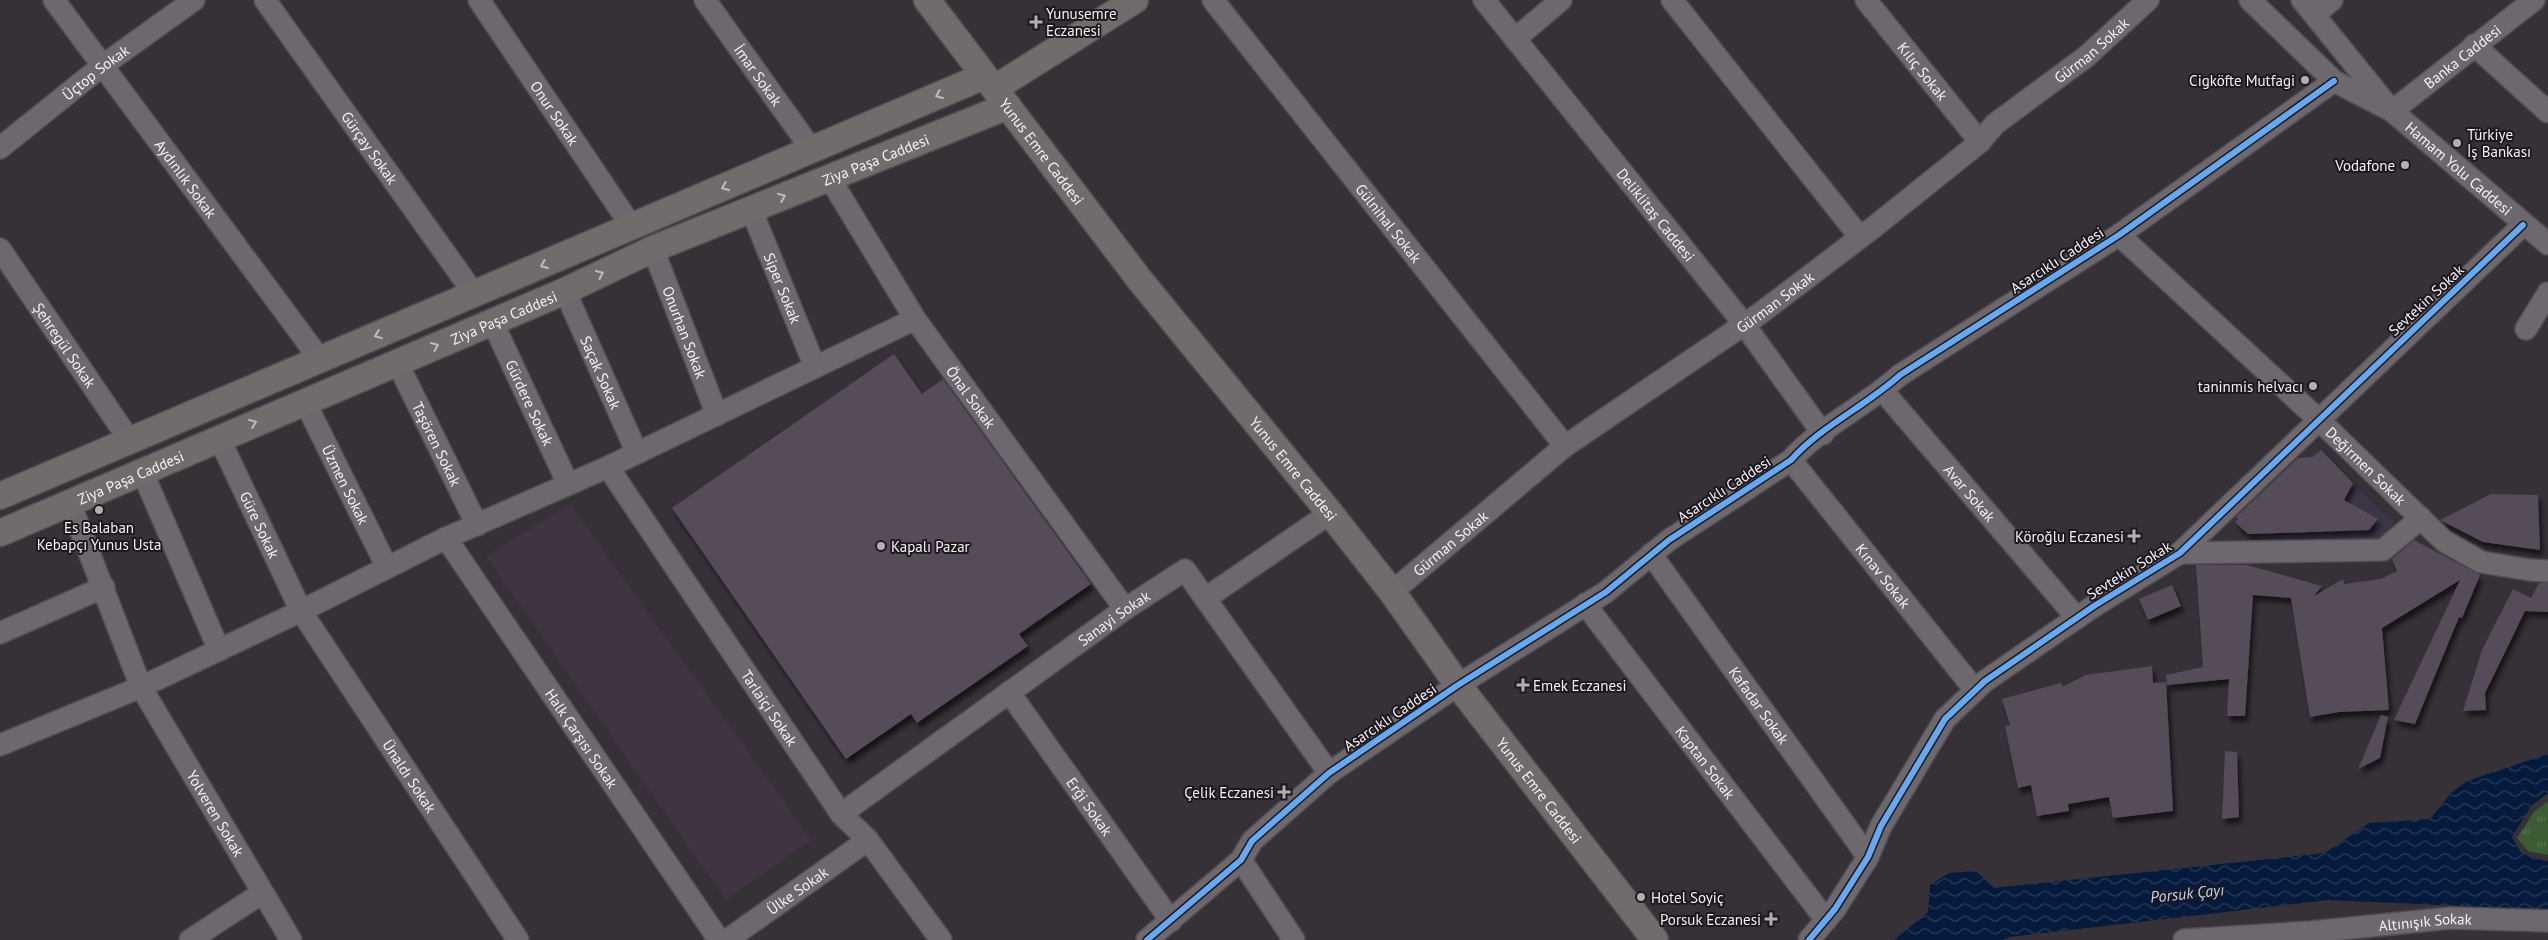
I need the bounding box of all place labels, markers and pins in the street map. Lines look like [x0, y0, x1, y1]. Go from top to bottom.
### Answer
place label: Yunusemre Eczanesi [1046, 4, 1117, 40]
marker: Yunusemre Eczanesi [1030, 16, 1042, 28]
place label: Cigköfte Mutfagi [2189, 71, 2295, 90]
marker: Cigköfte Mutfagi [2299, 74, 2311, 86]
place label: Türkiye İş Bankası [2467, 125, 2531, 161]
marker: Türkiye İş Bankası [2451, 137, 2463, 149]
place label: Vodafone [2334, 156, 2395, 175]
marker: Vodafone [2399, 159, 2411, 171]
place label: taninmis helvacı [2198, 377, 2303, 396]
marker: taninmis helvacı [2307, 380, 2319, 392]
marker: Es Balaban Kebapçı Yunus Usta [93, 504, 105, 516]
place label: Es Balaban Kebapçı Yunus Usta [37, 518, 161, 554]
place label: Köroğlu Eczanesi [2015, 527, 2124, 546]
marker: Köroğlu Eczanesi [2128, 530, 2140, 542]
place label: Kapalı Pazar [891, 537, 970, 556]
marker: Kapalı Pazar [875, 540, 887, 552]
place label: Emek Eczanesi [1533, 676, 1626, 695]
marker: Emek Eczanesi [1517, 679, 1529, 691]
place label: Çelik Eczanesi [1184, 783, 1274, 802]
marker: Çelik Eczanesi [1278, 786, 1290, 798]
place label: Hotel Soyiç [1651, 888, 1724, 907]
marker: Hotel Soyiç [1635, 891, 1647, 903]
place label: Porsuk Eczanesi [1660, 910, 1761, 929]
marker: Porsuk Eczanesi [1765, 913, 1777, 925]

